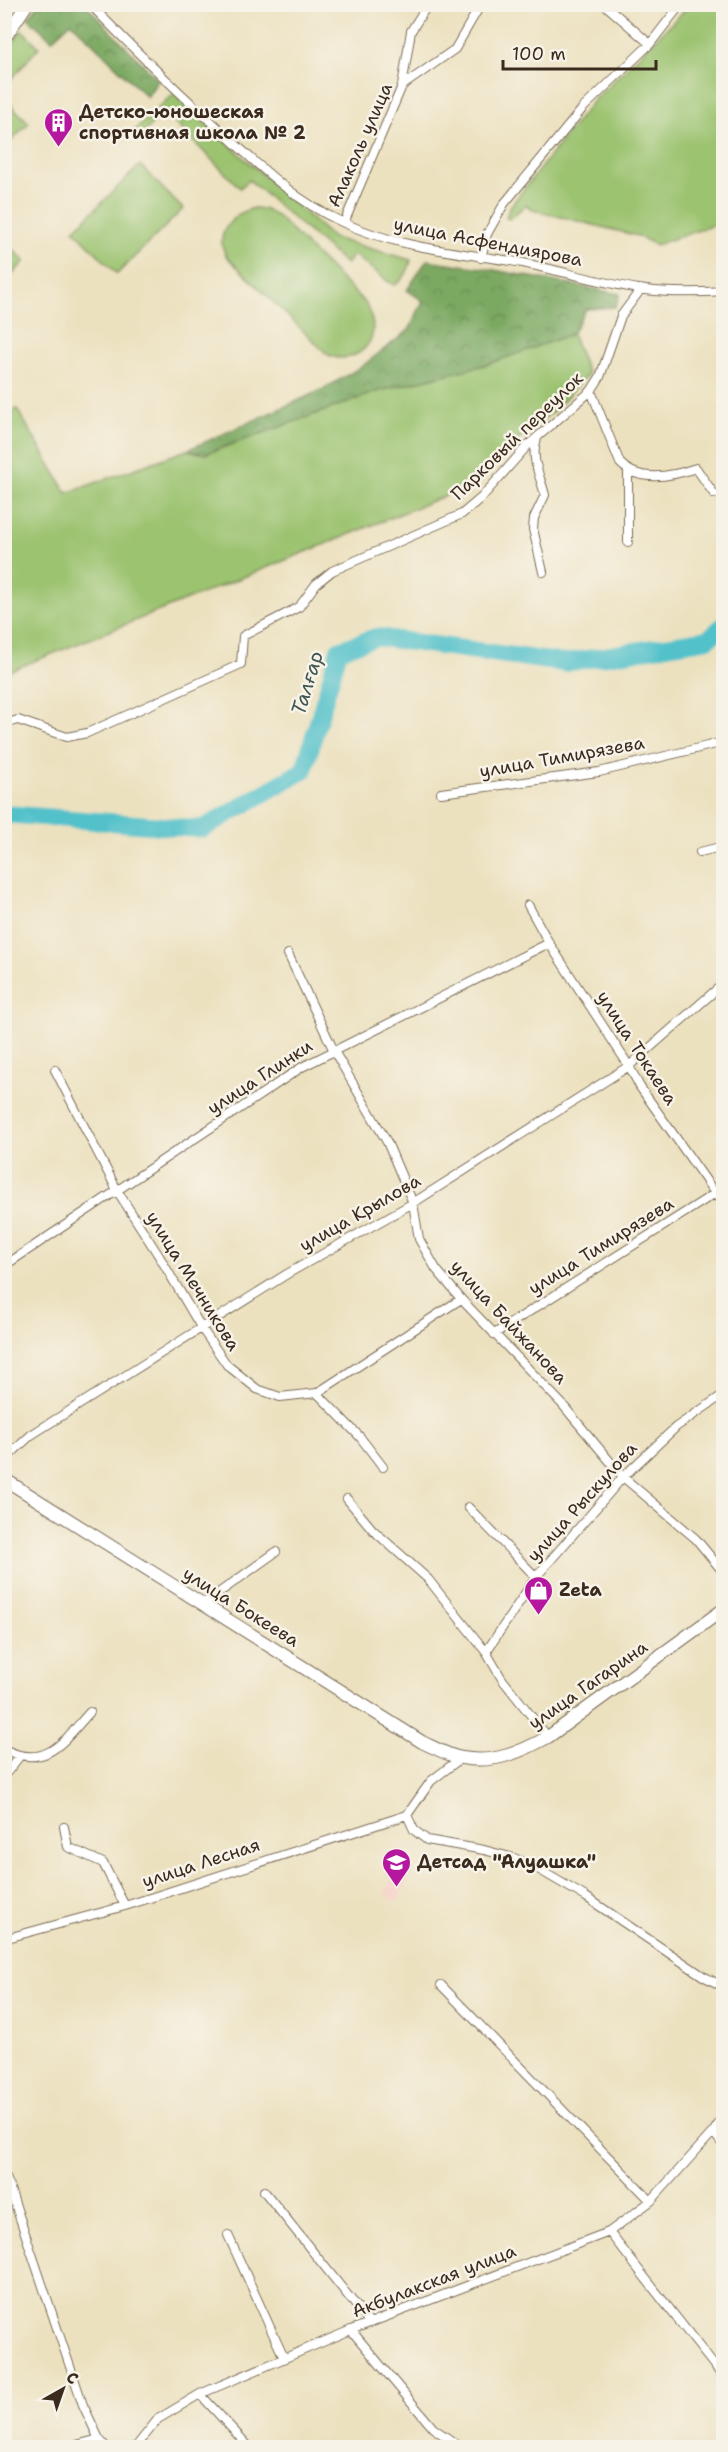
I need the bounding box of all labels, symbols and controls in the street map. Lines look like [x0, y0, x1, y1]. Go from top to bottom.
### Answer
scale bar [503, 33, 656, 71]
text: 100 m [512, 42, 566, 66]
street label: Алаколь улица [322, 79, 398, 211]
place label: Детско-юношеская спортивная школа № 2 [79, 100, 306, 145]
building icon: Детско-юношеская спортивная школа № 2 [42, 106, 74, 148]
street label: улица Асфендиярова [392, 212, 584, 272]
street label: Парковый переулок [446, 366, 589, 505]
water label: Талғар [285, 648, 329, 718]
street label: улица Тимирязева [478, 731, 646, 783]
street label: улица Токаева [591, 986, 683, 1110]
street label: улица Глинки [203, 1034, 317, 1120]
street label: улица Крылова [295, 1169, 425, 1257]
street label: улица Тимирязева [524, 1192, 678, 1300]
street label: улица Мечникова [140, 1207, 246, 1355]
street label: улица Байжанова [445, 1255, 573, 1389]
street label: улица Рыскулова [522, 1437, 642, 1567]
street label: улица Бокеева [178, 1562, 304, 1652]
shop icon: Zeta [522, 1574, 554, 1616]
place label: Zeta [559, 1578, 602, 1602]
street label: улица Гагарина [524, 1635, 652, 1735]
street label: улица Лесная [139, 1833, 263, 1893]
school or university icon: Детсад "Алуашка" [380, 1846, 412, 1888]
place label: Детсад "Алуашка" [417, 1850, 596, 1874]
street label: Акбулакская улица [349, 2239, 519, 2323]
north arrow [33, 2359, 93, 2419]
text: С [62, 2367, 83, 2389]

